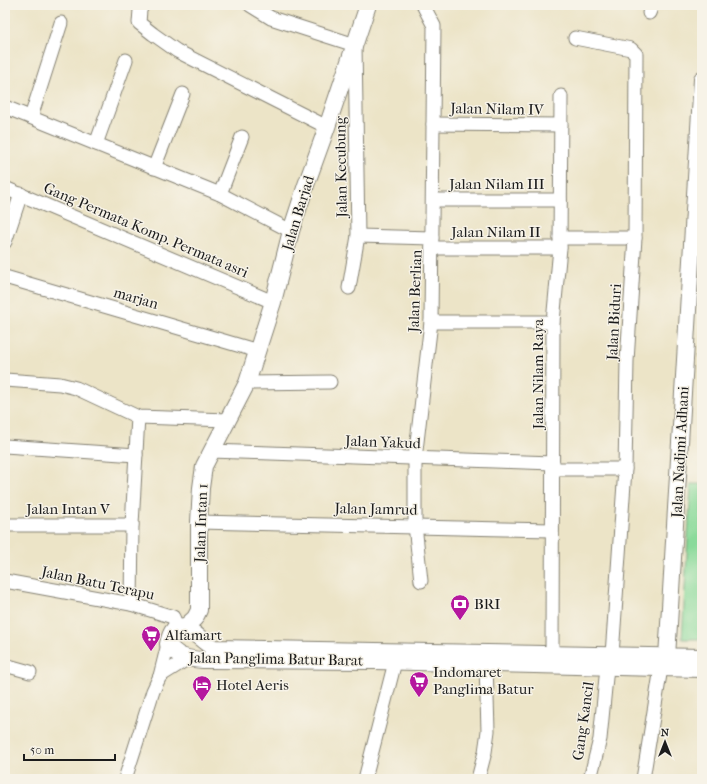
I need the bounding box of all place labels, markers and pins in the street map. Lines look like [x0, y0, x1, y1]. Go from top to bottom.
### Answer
bank icon: BRI [449, 593, 471, 621]
place label: BRI [474, 595, 501, 613]
supermarket icon: Alfamart [140, 624, 162, 652]
place label: Alfamart [164, 626, 223, 644]
place label: Indomaret Panglima Batur [433, 663, 534, 698]
supermarket icon: Indomaret Panglima Batur [408, 670, 430, 698]
hotel icon: Hotel Aeris [191, 674, 213, 702]
place label: Hotel Aeris [216, 676, 289, 694]

